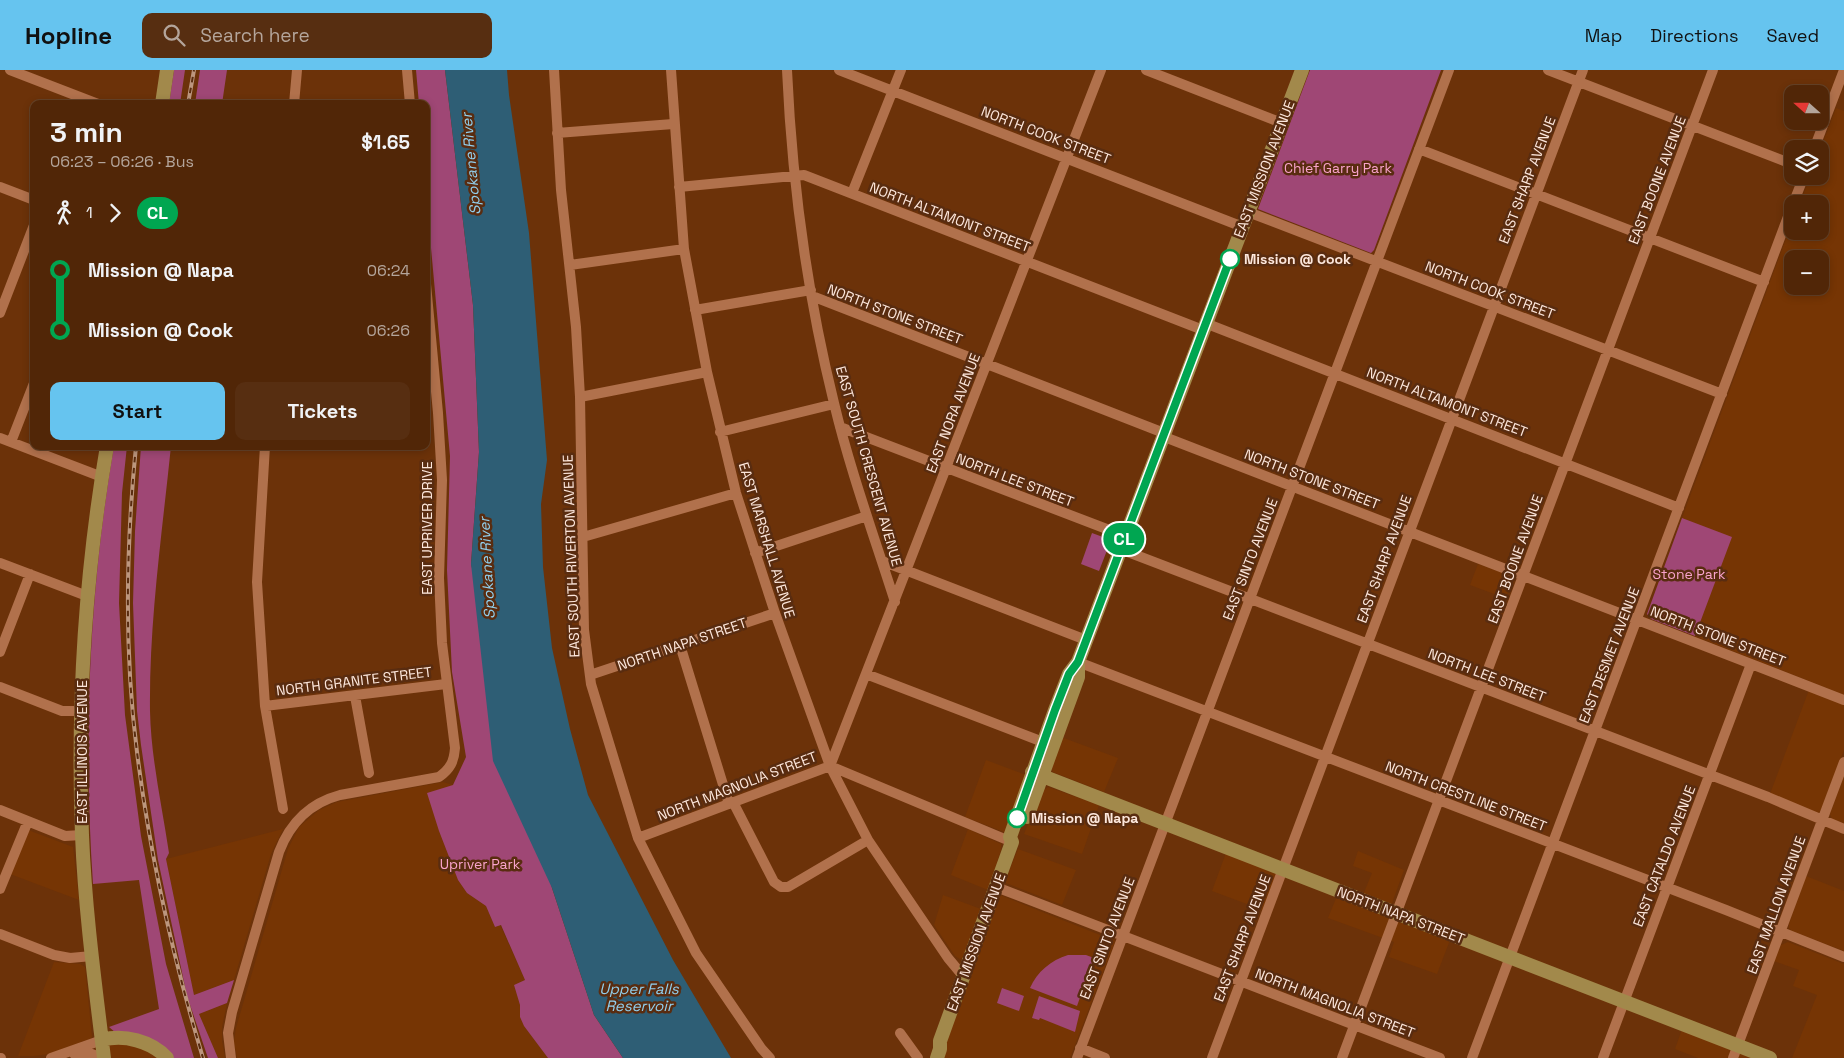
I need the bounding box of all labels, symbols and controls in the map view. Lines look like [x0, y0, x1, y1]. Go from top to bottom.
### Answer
search box [142, 13, 492, 58]
text: Hopline [25, 20, 112, 51]
icon: search [160, 21, 188, 49]
text: Search here [200, 23, 310, 48]
text: Map [1585, 24, 1622, 47]
text: Directions [1650, 24, 1739, 47]
text: Saved [1767, 24, 1819, 47]
north arrow [1784, 85, 1829, 130]
map controls [1784, 85, 1829, 295]
street label: EAST MISSION AVENUE [1230, 98, 1299, 240]
street label: NORTH COOK STREET [979, 102, 1113, 168]
water label: Spokane River [456, 111, 484, 216]
street label: EAST BOONE AVENUE [1624, 113, 1690, 247]
text: 3 min [50, 114, 123, 150]
street label: EAST SHARP AVENUE [1494, 114, 1560, 246]
text: $1.65 [361, 130, 410, 155]
button: layers [1784, 140, 1829, 185]
text: 06:23 – 06:26 · Bus [50, 151, 194, 172]
park label: Chief Garry Park [1284, 159, 1392, 177]
street label: NORTH ALTAMONT STREET [867, 178, 1033, 256]
button: + [1784, 195, 1829, 240]
icon: walk [50, 199, 78, 227]
icon: forward [101, 199, 129, 227]
text: CL [147, 201, 168, 224]
text: 1 [86, 202, 93, 223]
marker: Mission @ Cook [1220, 249, 1240, 269]
place label: Mission @ Cook [1244, 250, 1351, 268]
button: − [1784, 250, 1829, 295]
street label: NORTH COOK STREET [1423, 257, 1557, 323]
text: Mission @ Napa [88, 258, 234, 283]
text: 06:24 [367, 260, 410, 281]
street label: NORTH STONE STREET [825, 280, 965, 348]
text: Mission @ Cook [88, 318, 233, 343]
text: 06:26 [366, 320, 410, 341]
street label: EAST NORA AVENUE [922, 350, 984, 476]
street label: NORTH ALTAMONT STREET [1364, 363, 1530, 441]
street label: EAST SOUTH CRESCENT AVENUE [832, 364, 906, 568]
button: Start [50, 382, 225, 440]
button: Tickets [235, 382, 410, 440]
street label: NORTH STONE STREET [1242, 445, 1382, 513]
street label: NORTH LEE STREET [954, 449, 1076, 511]
street label: EAST SOUTH RIVERTON AVENUE [558, 454, 584, 658]
street label: EAST MARSHALL AVENUE [735, 460, 799, 620]
street label: EAST UPRIVER DRIVE [418, 461, 436, 595]
street label: EAST BOONE AVENUE [1483, 492, 1547, 626]
street label: EAST SHARP AVENUE [1353, 493, 1416, 625]
street label: EAST SINTO AVENUE [1218, 495, 1282, 623]
water label: Spokane River [474, 515, 499, 619]
line badge: CL [1102, 523, 1146, 555]
text: CL [1113, 527, 1135, 550]
park label: Stone Park [1652, 565, 1726, 583]
street label: EAST DESMET AVENUE [1575, 584, 1643, 726]
street label: NORTH STONE STREET [1648, 602, 1788, 670]
street label: NORTH NAPA STREET [615, 613, 749, 675]
street label: NORTH LEE STREET [1426, 644, 1548, 706]
street label: NORTH GRANITE STREET [275, 663, 433, 699]
street label: EAST ILLINOIS AVENUE [73, 680, 91, 824]
street label: NORTH MAGNOLIA STREET [655, 747, 819, 825]
street label: NORTH CRESTLINE STREET [1383, 757, 1549, 835]
street label: EAST CATALDO AVENUE [1629, 783, 1699, 929]
marker: Mission @ Napa [1007, 808, 1027, 828]
place label: Mission @ Napa [1031, 809, 1138, 827]
street label: EAST MALLON AVENUE [1743, 833, 1809, 976]
park label: Upriver Park [440, 855, 521, 873]
street label: EAST MISSION AVENUE [943, 870, 1009, 1013]
street label: EAST SHARP AVENUE [1209, 872, 1275, 1004]
street label: EAST SINTO AVENUE [1075, 874, 1139, 1002]
street label: NORTH NAPA STREET [1335, 882, 1467, 948]
street label: NORTH MAGNOLIA STREET [1253, 964, 1417, 1042]
water label: Upper Falls Reservoir [599, 979, 680, 1015]

